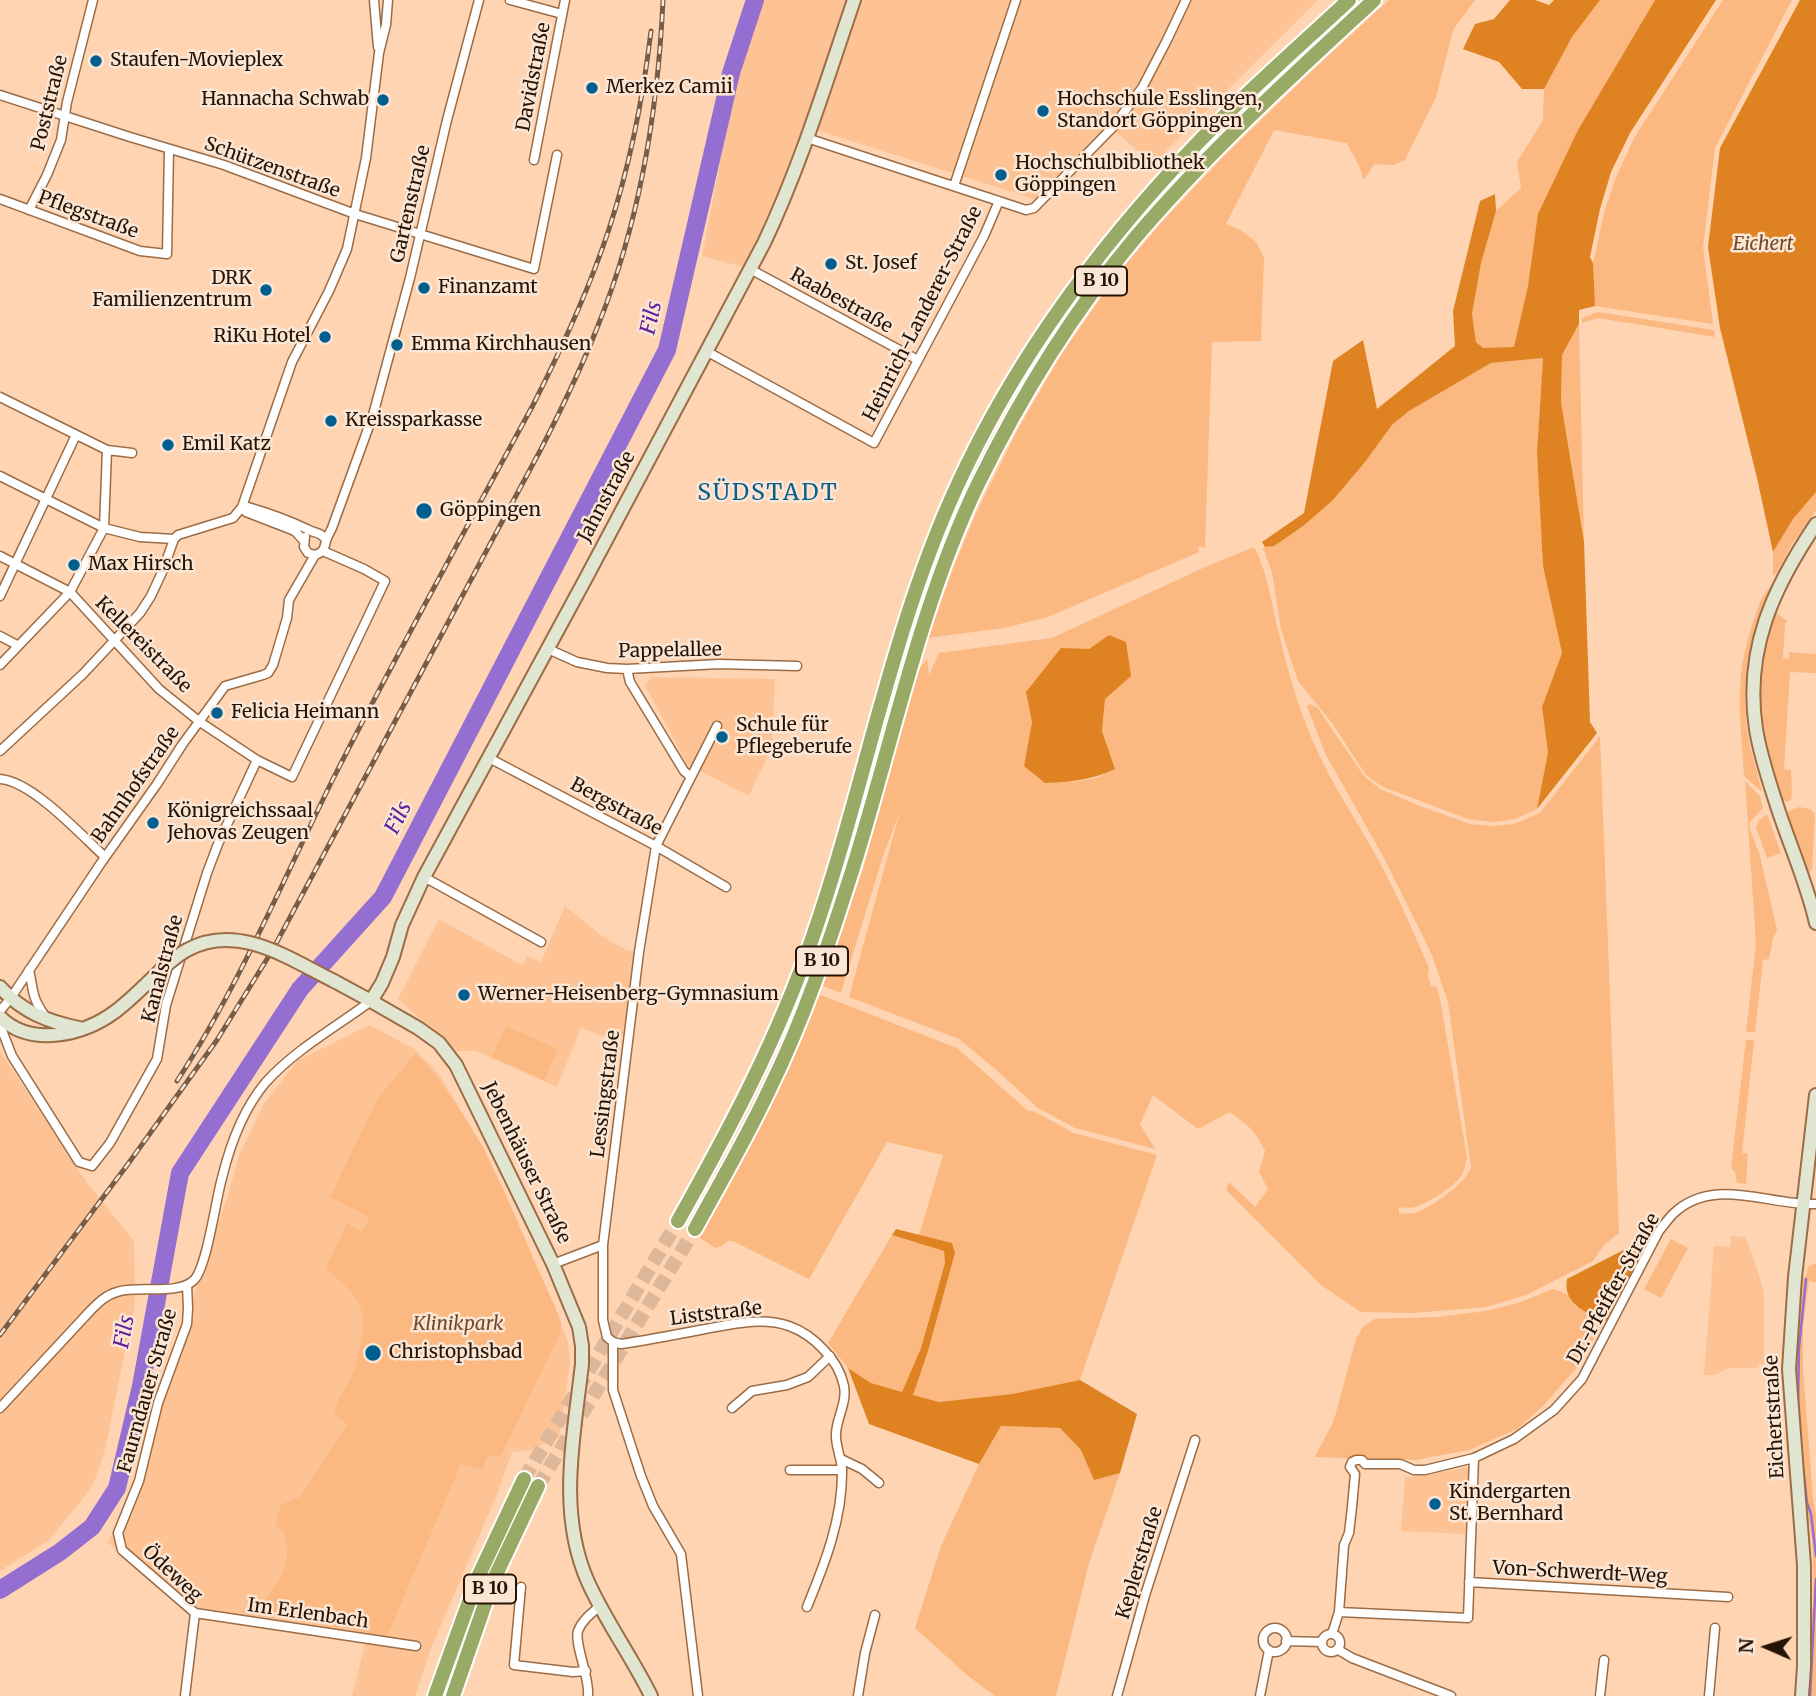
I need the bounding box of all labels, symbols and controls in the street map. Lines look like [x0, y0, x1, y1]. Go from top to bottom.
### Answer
street label: Davidstraße [512, 21, 556, 133]
place label: Staufen-Movieplex [110, 50, 283, 72]
street label: Poststraße [27, 53, 73, 153]
marker: Staufen-Movieplex [88, 53, 104, 69]
place label: Merkez Camii [606, 77, 733, 99]
marker: Merkez Camii [584, 80, 600, 96]
place label: Hannacha Schwab [201, 89, 369, 111]
place label: Hochschule Esslingen, Standort Göppingen [1057, 89, 1262, 133]
marker: Hannacha Schwab [375, 92, 391, 108]
marker: Hochschule Esslingen, Standort Göppingen [1035, 103, 1051, 119]
street label: Schützenstraße [201, 133, 343, 203]
street label: Gartenstraße [386, 143, 436, 265]
place label: Hochschulbibliothek Göppingen [1015, 153, 1205, 197]
marker: Hochschulbibliothek Göppingen [993, 167, 1009, 183]
street label: Pflegstraße [35, 186, 141, 244]
street label: Heinrich-Landerer-Straße [859, 203, 987, 425]
park label: Eichert [1733, 234, 1793, 256]
place label: St. Josef [845, 253, 917, 275]
marker: St. Josef [823, 256, 839, 272]
street label: Raabestraße [786, 263, 896, 339]
road number: B 10 [1075, 267, 1127, 296]
place label: DRK Familienzentrum [92, 268, 252, 312]
place label: Finanzamt [438, 277, 538, 299]
marker: Finanzamt [416, 280, 432, 296]
marker: DRK Familienzentrum [258, 282, 274, 298]
water label: Fils [636, 299, 668, 337]
place label: RiKu Hotel [213, 326, 311, 348]
marker: RiKu Hotel [317, 329, 333, 345]
place label: Emma Kirchhausen [411, 334, 591, 356]
marker: Emma Kirchhausen [389, 337, 405, 353]
place label: Kreissparkasse [345, 410, 482, 432]
marker: Kreissparkasse [323, 413, 339, 429]
place label: Emil Katz [182, 434, 271, 456]
marker: Emil Katz [160, 437, 176, 453]
street label: Jahnstraße [574, 448, 640, 546]
district label: SÜDSTADT [698, 479, 838, 507]
place label: Göppingen [440, 500, 541, 522]
marker: Göppingen [414, 501, 434, 521]
place label: Max Hirsch [88, 554, 194, 576]
marker: Max Hirsch [66, 557, 82, 573]
street label: Kellereistraße [90, 592, 196, 698]
street label: Pappelallee [618, 639, 722, 663]
place label: Felicia Heimann [231, 702, 379, 724]
marker: Felicia Heimann [209, 705, 225, 721]
place label: Schule für Pflegeberufe [736, 715, 852, 759]
street label: Bahnhofstraße [87, 722, 185, 848]
marker: Schule für Pflegeberufe [714, 729, 730, 745]
street label: Bergstraße [566, 773, 666, 841]
water label: Fils [380, 798, 418, 838]
place label: Königreichssaal Jehovas Zeugen [167, 801, 313, 845]
marker: Königreichssaal Jehovas Zeugen [145, 815, 161, 831]
street label: Kanalstraße [138, 913, 188, 1025]
road number: B 10 [796, 946, 848, 976]
place label: Werner-Heisenberg-Gymnasium [478, 984, 779, 1006]
marker: Werner-Heisenberg-Gymnasium [456, 987, 472, 1003]
street label: Lessingstraße [587, 1029, 625, 1159]
street label: Jebenhäuser Straße [477, 1078, 575, 1248]
street label: Dr.-Pfeiffer-Straße [1563, 1209, 1665, 1369]
street label: Liststraße [669, 1297, 763, 1331]
street label: Faurndauer Straße [114, 1306, 182, 1476]
water label: Fils [109, 1313, 141, 1351]
park label: Klinikpark [413, 1314, 503, 1336]
place label: Christophsbad [389, 1342, 523, 1364]
marker: Christophsbad [363, 1343, 383, 1363]
street label: Eichertstraße [1760, 1355, 1790, 1479]
place label: Kindergarten St. Bernhard [1449, 1482, 1571, 1526]
marker: Kindergarten St. Bernhard [1427, 1496, 1443, 1512]
street label: Keplerstraße [1112, 1504, 1168, 1622]
street label: Ödeweg [137, 1541, 207, 1607]
street label: Von-Schwerdt-Weg [1492, 1557, 1668, 1589]
road number: B 10 [464, 1574, 516, 1604]
street label: Im Erlenbach [246, 1594, 370, 1634]
north arrow [1732, 1612, 1802, 1682]
text: N [1734, 1638, 1758, 1654]

